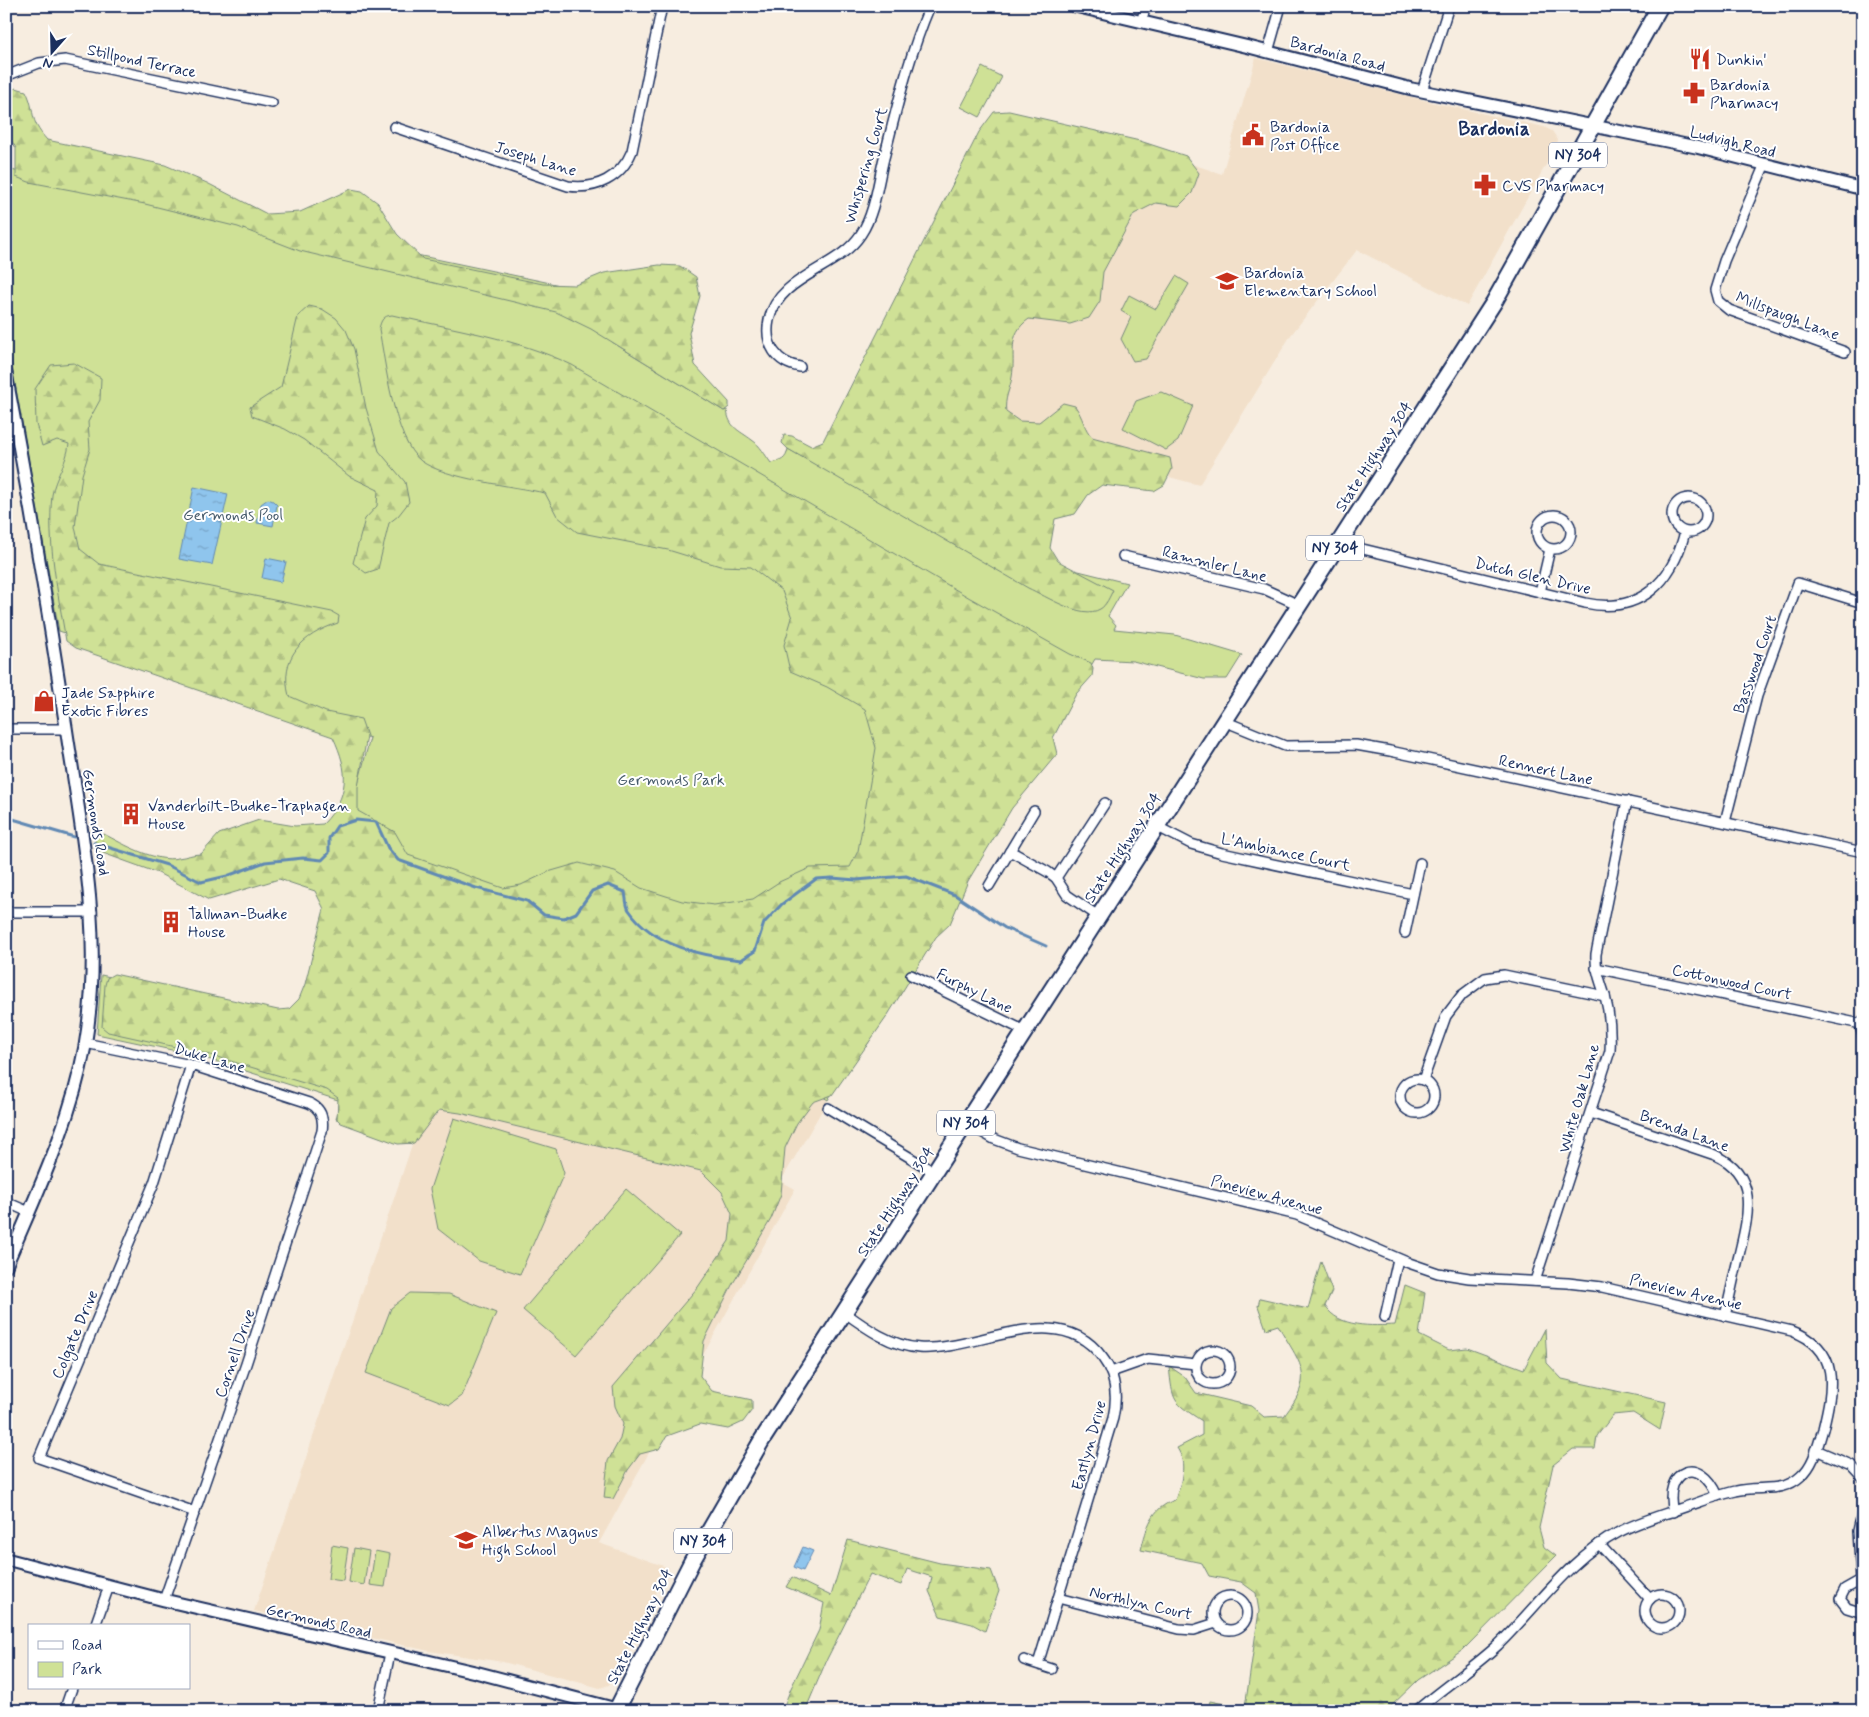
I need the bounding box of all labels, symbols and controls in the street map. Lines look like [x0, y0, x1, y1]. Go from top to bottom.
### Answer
north arrow [28, 28, 78, 78]
street label: Bardonia Road [1288, 32, 1388, 77]
street label: Stillpond Terrace [85, 40, 199, 83]
restaurant icon: Dunkin' [1687, 46, 1713, 72]
place label: Dunkin' [1716, 50, 1767, 71]
text: N [40, 53, 55, 73]
place label: Bardonia Pharmacy [1710, 75, 1778, 114]
pharmacy icon: Bardonia Pharmacy [1681, 80, 1707, 106]
street label: Whispering Court [840, 104, 893, 226]
place label: Bardonia Post Office [1270, 117, 1340, 156]
district label: Bardonia [1458, 117, 1530, 142]
public building icon: Bardonia Post Office [1240, 122, 1266, 148]
street label: Ludvigh Road [1688, 122, 1778, 163]
street label: Joseph Lane [492, 137, 579, 182]
road number: NY 304 [1549, 142, 1607, 168]
pharmacy icon: CVS Pharmacy [1472, 172, 1498, 198]
place label: CVS Pharmacy [1502, 176, 1604, 197]
place label: Bardonia Elementary School [1244, 263, 1377, 302]
school or university icon: Bardonia Elementary School [1214, 268, 1240, 294]
street label: Millspaugh Lane [1732, 287, 1842, 347]
street label: State Highway 304 [1331, 398, 1419, 517]
park label: Germonds Pool [183, 505, 283, 526]
road number: NY 304 [1306, 536, 1364, 560]
street label: Rammler Lane [1160, 541, 1269, 588]
street label: Dutch Glen Drive [1473, 553, 1593, 600]
street label: Basswood Court [1729, 612, 1782, 717]
place label: Jade Sapphire Exotic Fibres [61, 683, 155, 722]
shop icon: Jade Sapphire Exotic Fibres [31, 688, 57, 714]
street label: Rennert Lane [1497, 750, 1595, 791]
street label: Germonds Road [77, 767, 114, 877]
park label: Germonds Park [617, 770, 725, 791]
street label: State Highway 304 [1080, 789, 1168, 908]
place label: Vanderbilt-Budke-Traphagen House [148, 796, 350, 835]
building icon: Vanderbilt-Budke-Traphagen House [118, 801, 144, 827]
street label: L'Ambiance Court [1219, 828, 1353, 877]
place label: Tallman-Budke House [188, 904, 288, 943]
building icon: Tallman-Budke House [158, 909, 184, 935]
street label: Cottonwood Court [1670, 960, 1794, 1005]
street label: Furphy Lane [933, 964, 1016, 1019]
street label: Duke Lane [171, 1038, 248, 1079]
street label: White Oak Lane [1554, 1041, 1605, 1155]
street label: Brenda Lane [1637, 1105, 1732, 1157]
road number: NY 304 [937, 1110, 995, 1136]
street label: State Highway 304 [853, 1143, 941, 1262]
street label: Pineview Avenue [1208, 1170, 1325, 1220]
street label: Pineview Avenue [1627, 1269, 1744, 1316]
street label: Colgate Drive [47, 1287, 104, 1383]
street label: Cornell Drive [210, 1306, 260, 1401]
street label: Eastlyn Drive [1067, 1398, 1112, 1493]
place label: Albertus Magnus High School [482, 1522, 598, 1562]
school or university icon: Albertus Magnus High School [453, 1527, 479, 1553]
road number: NY 304 [674, 1528, 732, 1554]
street label: State Highway 304 [602, 1565, 680, 1689]
street label: Northlyn Court [1087, 1581, 1194, 1626]
street label: Germonds Road [264, 1599, 373, 1644]
legend [28, 1624, 190, 1690]
text: Road [72, 1636, 102, 1656]
text: Park [72, 1660, 102, 1680]

